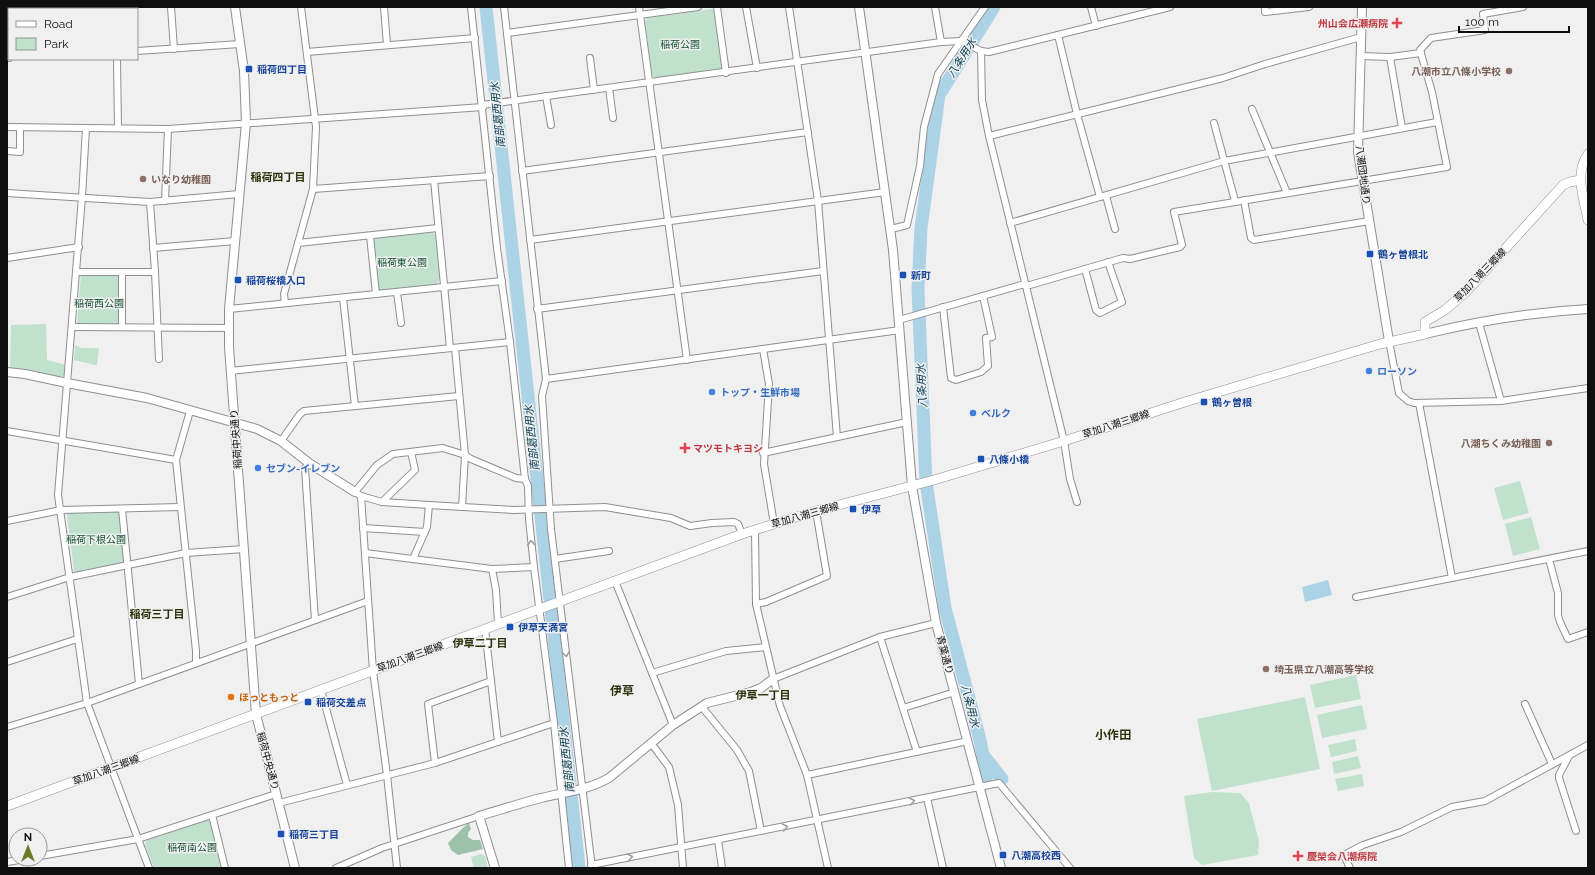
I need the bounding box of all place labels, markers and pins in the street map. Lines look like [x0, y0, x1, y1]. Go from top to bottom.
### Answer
marker: 州山会広瀬病院 [1391, 17, 1403, 29]
place label: 州山会広瀬病院 [1318, 18, 1388, 29]
marker: 稲荷四丁目 [244, 64, 254, 74]
place label: 稲荷四丁目 [257, 64, 307, 75]
place label: 八潮市立八條小学校 [1411, 66, 1501, 77]
marker: 八潮市立八條小学校 [1504, 66, 1514, 76]
marker: いなり幼稚園 [138, 174, 148, 184]
place label: いなり幼稚園 [151, 174, 211, 185]
marker: 鶴ヶ曽根北 [1365, 249, 1375, 259]
place label: 鶴ヶ曽根北 [1377, 249, 1428, 260]
marker: 新町 [898, 270, 908, 280]
place label: 新町 [911, 270, 931, 281]
marker: 稲荷桜橋入口 [233, 275, 243, 285]
place label: 稲荷桜橋入口 [246, 275, 306, 286]
marker: ローソン [1364, 366, 1374, 376]
place label: ローソン [1377, 366, 1417, 377]
marker: トップ・生鮮市場 [707, 387, 717, 397]
place label: トップ・生鮮市場 [720, 387, 800, 398]
marker: 鶴ヶ曽根 [1199, 397, 1209, 407]
place label: 鶴ヶ曽根 [1211, 397, 1252, 408]
marker: ベルク [968, 408, 978, 418]
place label: ベルク [981, 408, 1011, 419]
place label: 八潮ちくみ幼稚園 [1461, 438, 1541, 449]
marker: 八潮ちくみ幼稚園 [1544, 438, 1554, 448]
marker: マツモトキヨシ [680, 443, 690, 453]
place label: マツモトキヨシ [693, 443, 763, 454]
marker: 八條小橋 [976, 454, 986, 464]
place label: 八條小橋 [989, 454, 1029, 465]
marker: セブン-イレブン [253, 463, 263, 473]
place label: セブン-イレブン [266, 463, 340, 474]
marker: 伊草 [848, 504, 858, 514]
place label: 伊草 [861, 504, 881, 515]
marker: 伊草天満宮 [505, 622, 515, 632]
place label: 伊草天満宮 [518, 622, 568, 633]
marker: 埼玉県立八潮高等学校 [1261, 664, 1271, 674]
place label: 埼玉県立八潮高等学校 [1274, 664, 1374, 675]
marker: ほっともっと [226, 692, 236, 702]
place label: ほっともっと [239, 692, 299, 703]
marker: 稲荷交差点 [303, 697, 313, 707]
place label: 稲荷交差点 [316, 697, 367, 708]
marker: 稲荷三丁目 [276, 829, 286, 839]
place label: 稲荷三丁目 [289, 829, 339, 840]
marker: 八潮高校西 [998, 850, 1008, 860]
place label: 八潮高校西 [1011, 850, 1061, 861]
marker: 慶榮会八潮病院 [1292, 850, 1304, 862]
place label: 慶榮会八潮病院 [1307, 851, 1377, 862]

